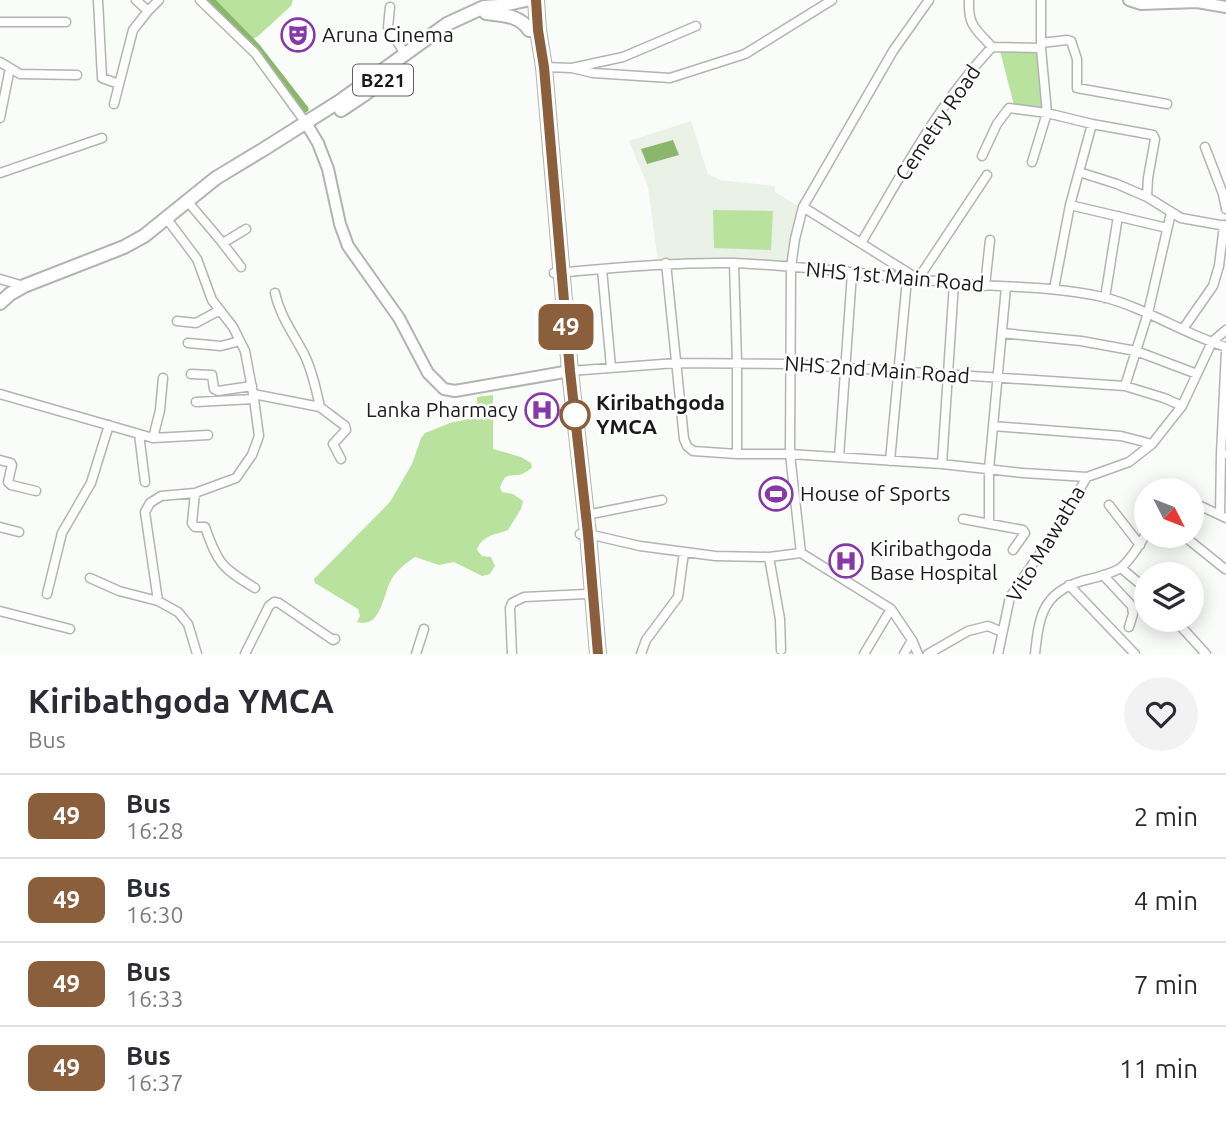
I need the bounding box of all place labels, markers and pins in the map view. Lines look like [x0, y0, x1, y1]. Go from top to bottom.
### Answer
theatre icon: Aruna Cinema [279, 16, 317, 54]
place label: Aruna Cinema [322, 22, 454, 46]
place label: Kiribathgoda YMCA [596, 390, 725, 438]
hospital icon: Lanka Pharmacy [523, 391, 561, 429]
place label: Lanka Pharmacy [366, 397, 518, 421]
marker: Kiribathgoda YMCA [560, 400, 590, 430]
sports icon: House of Sports [757, 475, 795, 513]
place label: House of Sports [800, 481, 950, 505]
place label: Kiribathgoda Base Hospital [870, 536, 998, 584]
hospital icon: Kiribathgoda Base Hospital [827, 542, 865, 580]

